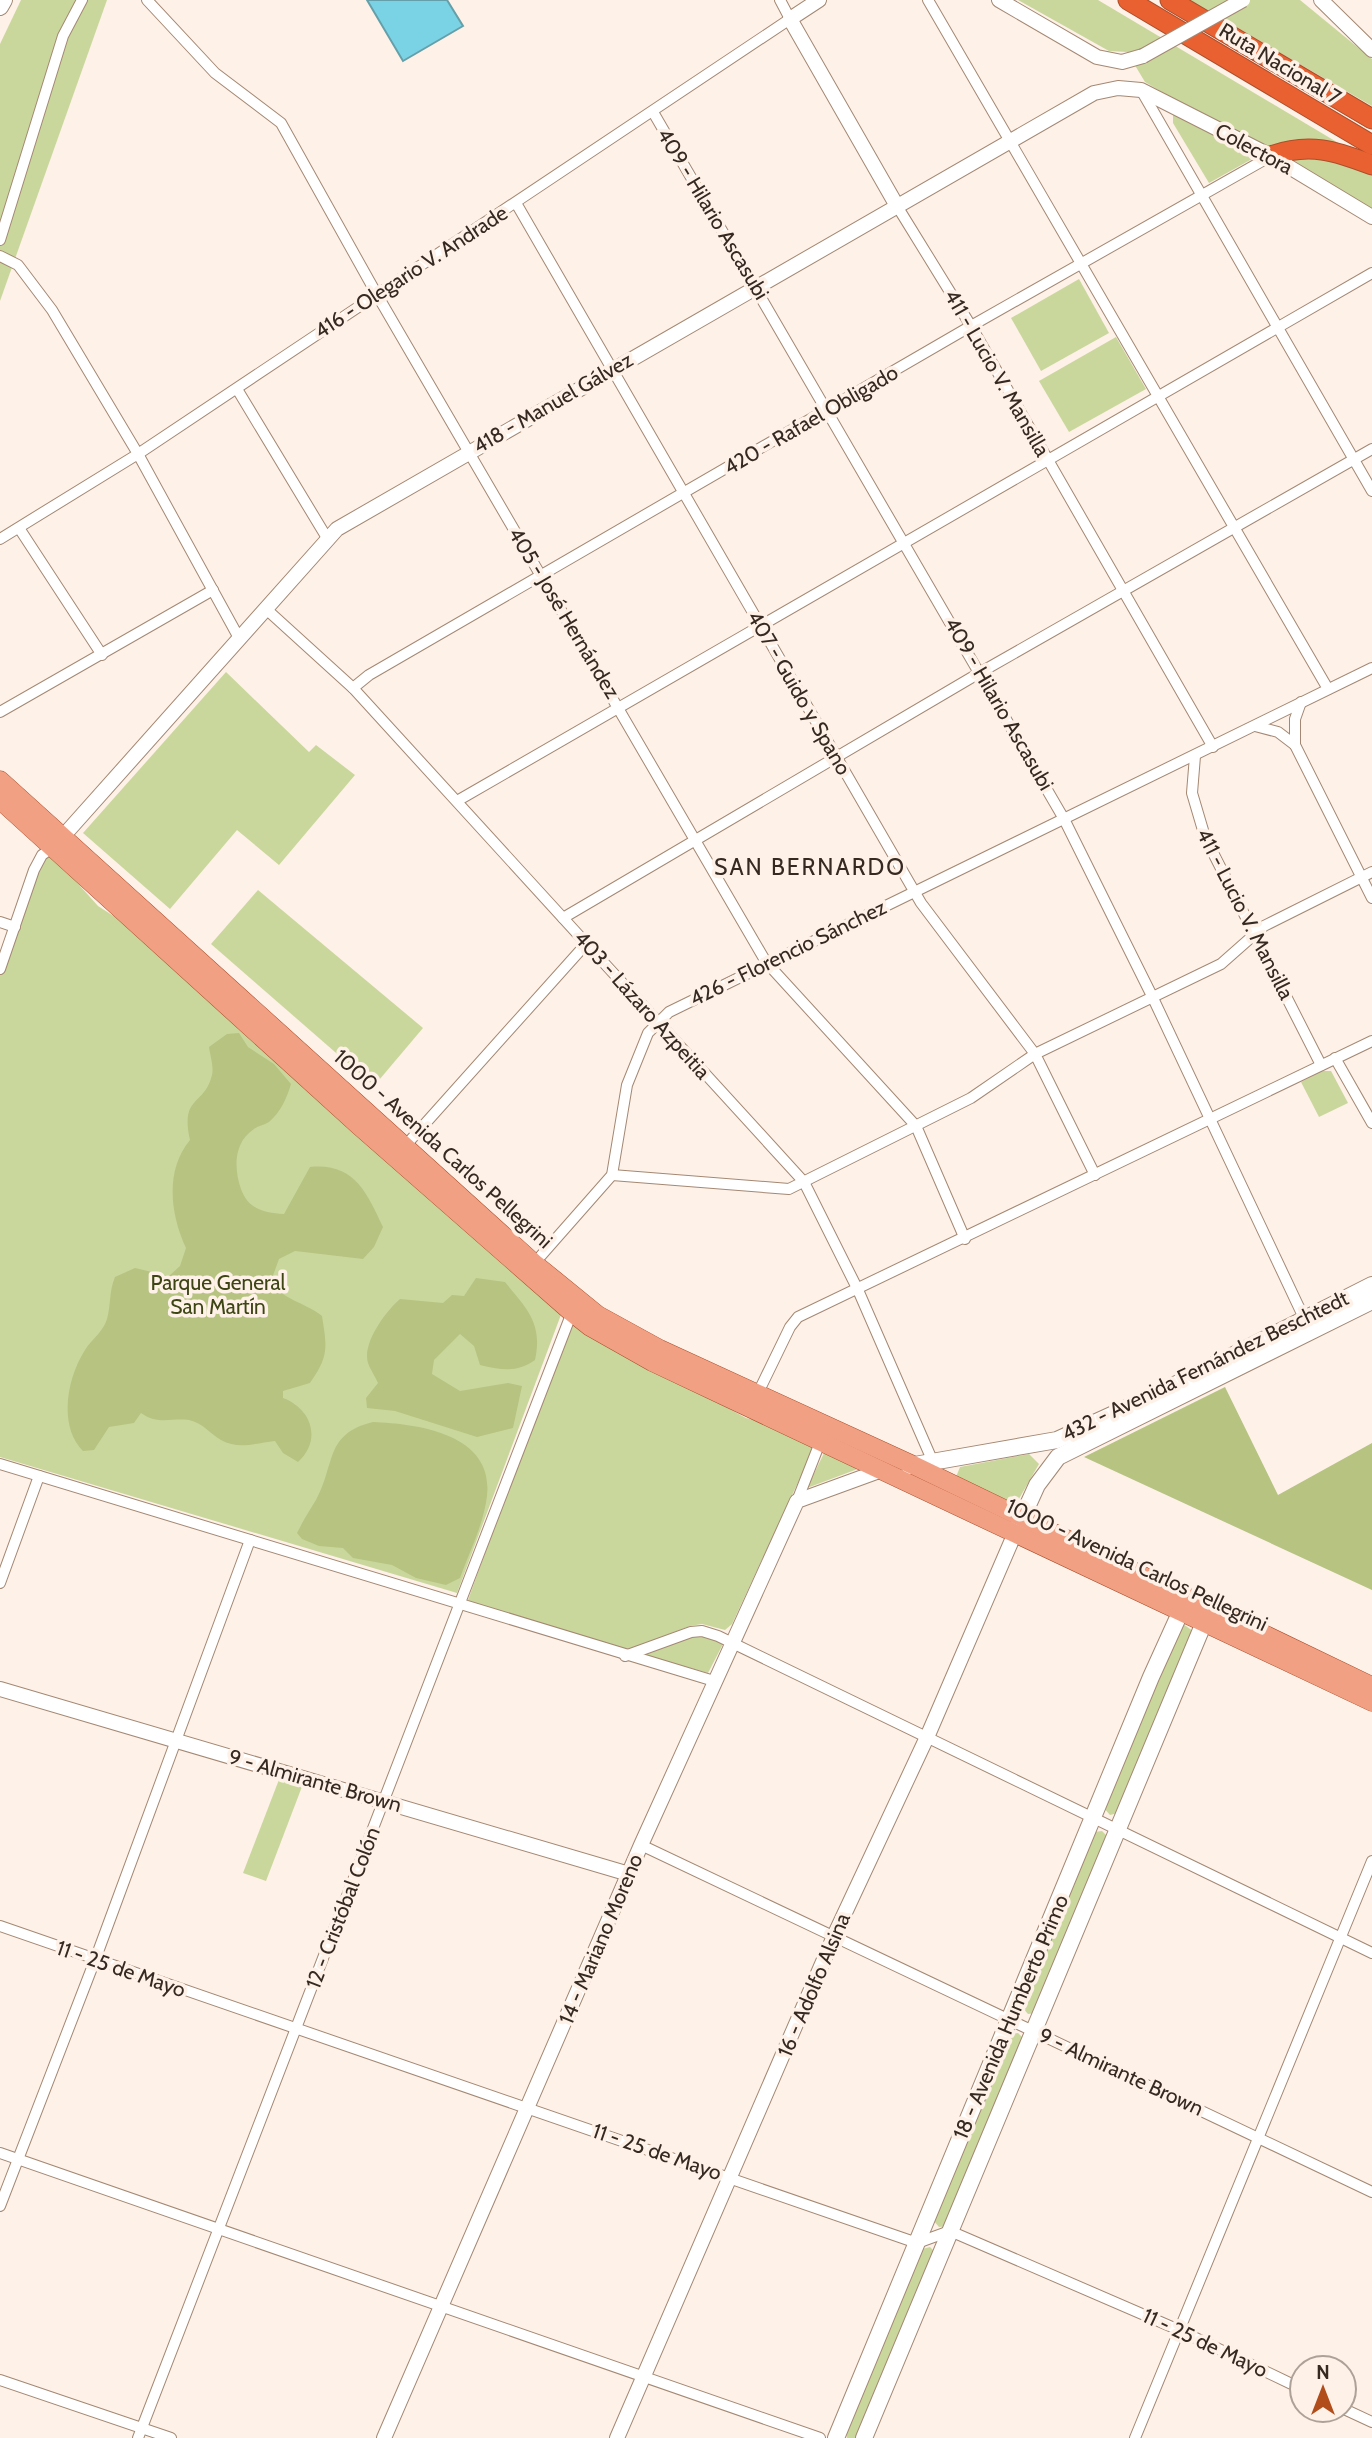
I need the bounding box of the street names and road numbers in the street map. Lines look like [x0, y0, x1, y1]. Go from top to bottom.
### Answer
street label: Ruta Nacional 7 [1215, 17, 1346, 110]
street label: Colectora [1211, 118, 1297, 179]
street label: 409 - Hilario Ascasubi [652, 123, 775, 304]
street label: 416 - Olegario V. Andrade [310, 200, 512, 343]
street label: 411 - Lucio V. Mansilla [939, 285, 1055, 461]
street label: 418 - Manuel Gálvez [469, 347, 637, 458]
street label: 420 - Rafael Obligado [719, 360, 902, 480]
street label: 405 - José Hernández [503, 523, 625, 703]
street label: 407 - Guido y Spano [742, 606, 857, 779]
street label: 409 - Hilario Ascasubi [940, 613, 1059, 795]
street label: 411 - Lucio V. Mansilla [1191, 824, 1299, 1004]
street label: 426 - Florencio Sánchez [685, 894, 890, 1011]
street label: 403 - Lázaro Azpeitia [569, 925, 716, 1084]
street label: 1000 - Avenida Carlos Pellegrini [329, 1044, 558, 1253]
street label: 432 - Avenida Fernández Beschtedt [1057, 1285, 1352, 1446]
street label: 1000 - Avenida Carlos Pellegrini [1003, 1493, 1272, 1636]
street label: 9 - Almirante Brown [226, 1744, 404, 1817]
street label: 12 - Cristóbal Colón [300, 1823, 385, 1992]
street label: 14 - Mariano Moreno [553, 1850, 648, 2028]
street label: 18 - Avenida Humberto Primo [948, 1891, 1073, 2143]
street label: 16 - Adolfo Alsina [772, 1909, 855, 2060]
street label: 11 - 25 de Mayo [53, 1935, 189, 2002]
street label: 9 - Almirante Brown [1035, 2022, 1207, 2121]
street label: 11 - 25 de Mayo [589, 2118, 725, 2185]
street label: 11 - 25 de Mayo [1139, 2303, 1272, 2382]

